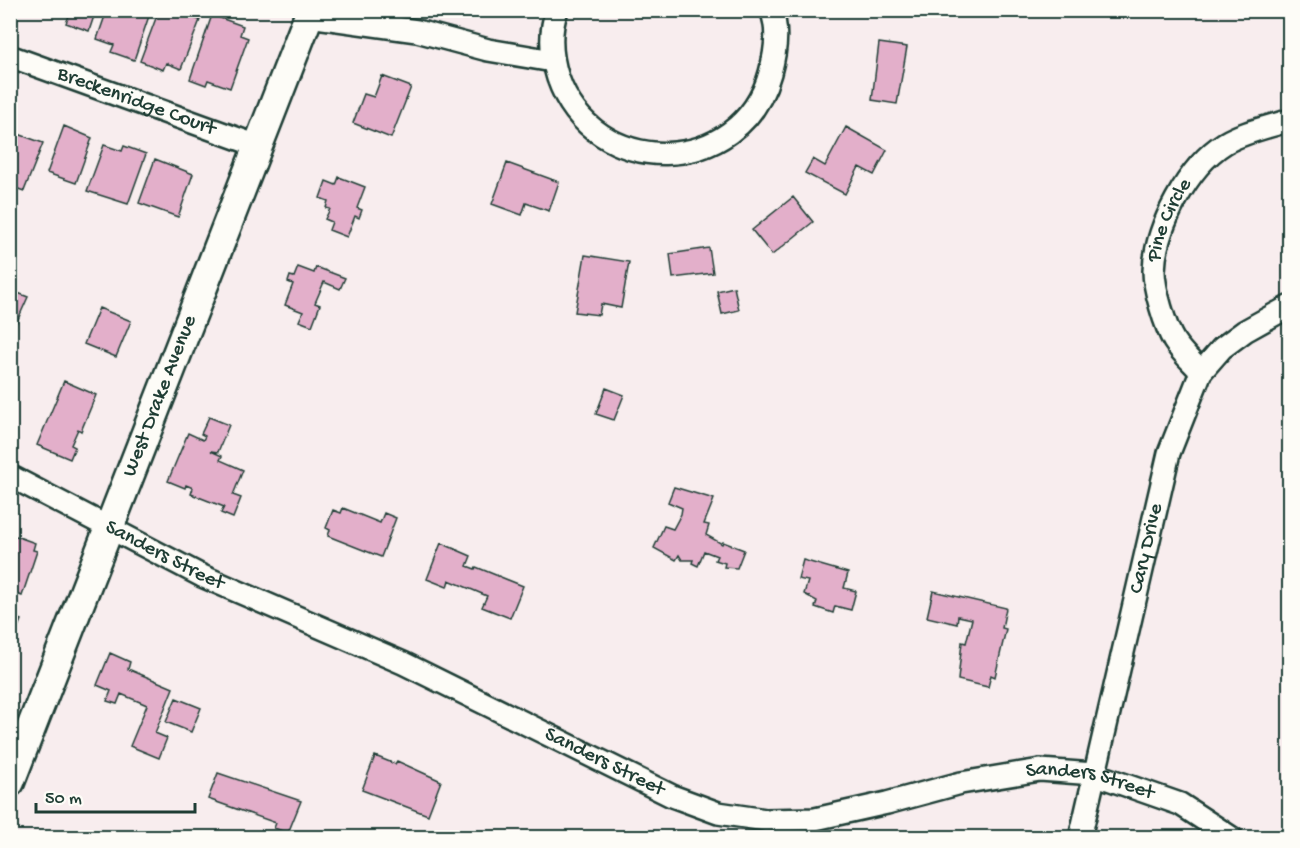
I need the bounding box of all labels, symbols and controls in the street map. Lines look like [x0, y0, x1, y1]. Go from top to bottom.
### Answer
street label: Breckenridge Court [53, 61, 221, 143]
street label: Pine Circle [1142, 173, 1199, 265]
street label: West Drake Avenue [118, 311, 204, 481]
street label: Cary Drive [1124, 500, 1170, 596]
street label: Sanders Street [101, 515, 230, 598]
street label: Sanders Street [540, 722, 671, 804]
street label: Sanders Street [1024, 757, 1160, 807]
scale bar [36, 776, 195, 814]
text: 50 m [45, 789, 82, 810]

